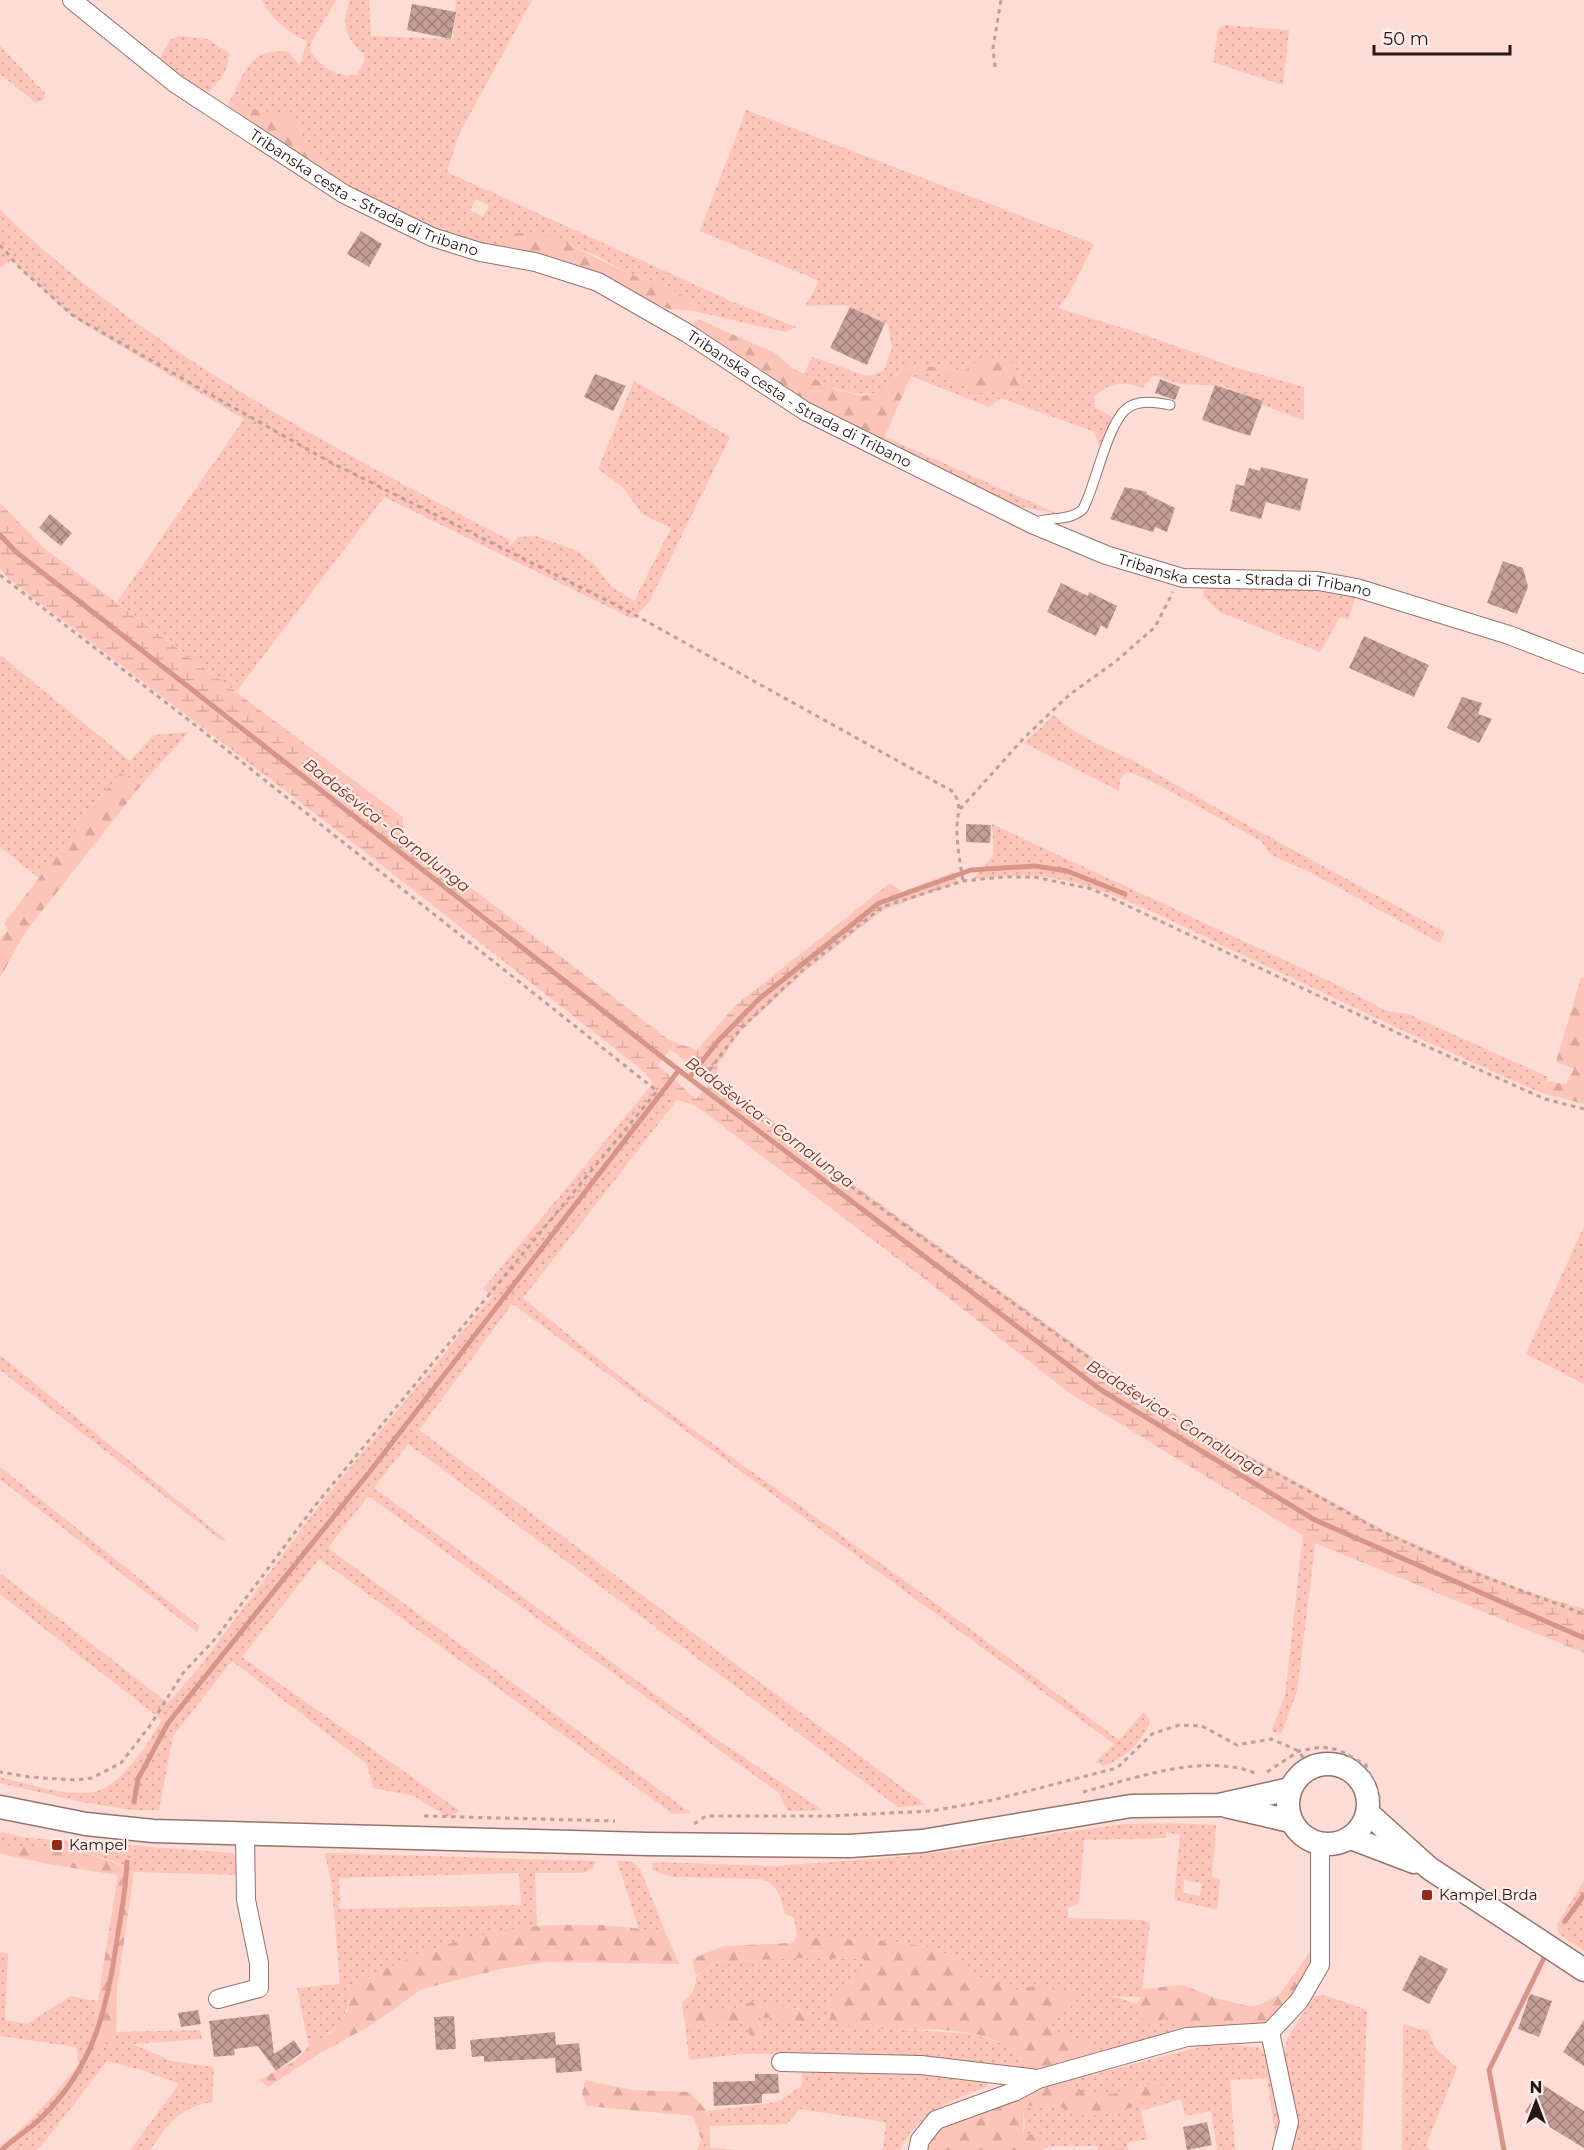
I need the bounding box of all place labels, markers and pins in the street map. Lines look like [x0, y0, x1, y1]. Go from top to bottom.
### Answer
place label: Kampel [69, 1835, 128, 1854]
marker: Kampel [50, 1838, 64, 1852]
place label: Kampel Brda [1439, 1885, 1538, 1904]
marker: Kampel Brda [1420, 1888, 1434, 1902]

